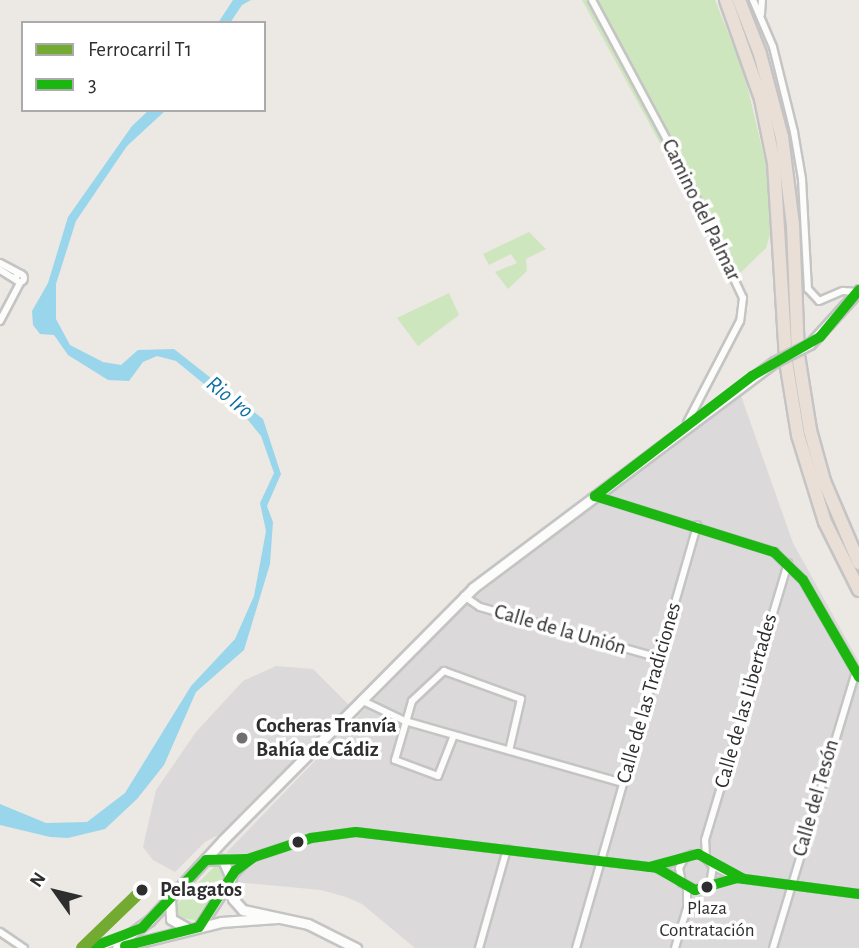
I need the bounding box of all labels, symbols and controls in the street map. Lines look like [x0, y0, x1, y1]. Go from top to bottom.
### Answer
legend [21, 21, 266, 112]
text: Ferrocarril T1 [88, 39, 192, 60]
text: 3 [88, 74, 97, 95]
street label: Camino del Palmar [656, 135, 746, 285]
water label: Rio Iro [200, 371, 258, 425]
street label: Calle de la Unión [491, 599, 629, 661]
street label: Calle de las Tradiciones [611, 600, 687, 786]
street label: Calle de las Libertades [709, 611, 783, 791]
place label: Cocheras Tranvía Bahía de Cádiz [256, 713, 397, 763]
marker: Cocheras Tranvía Bahía de Cádiz [234, 730, 250, 746]
street label: Calle del Tesón [787, 737, 845, 859]
unlabelled marker [291, 835, 305, 849]
north arrow [21, 857, 91, 927]
text: N [27, 869, 50, 891]
place label: Pelagatos [160, 877, 242, 903]
marker: Pelagatos [130, 878, 154, 902]
marker: Plaza Contratación [700, 880, 714, 894]
place label: Plaza Contratación [660, 898, 754, 942]

